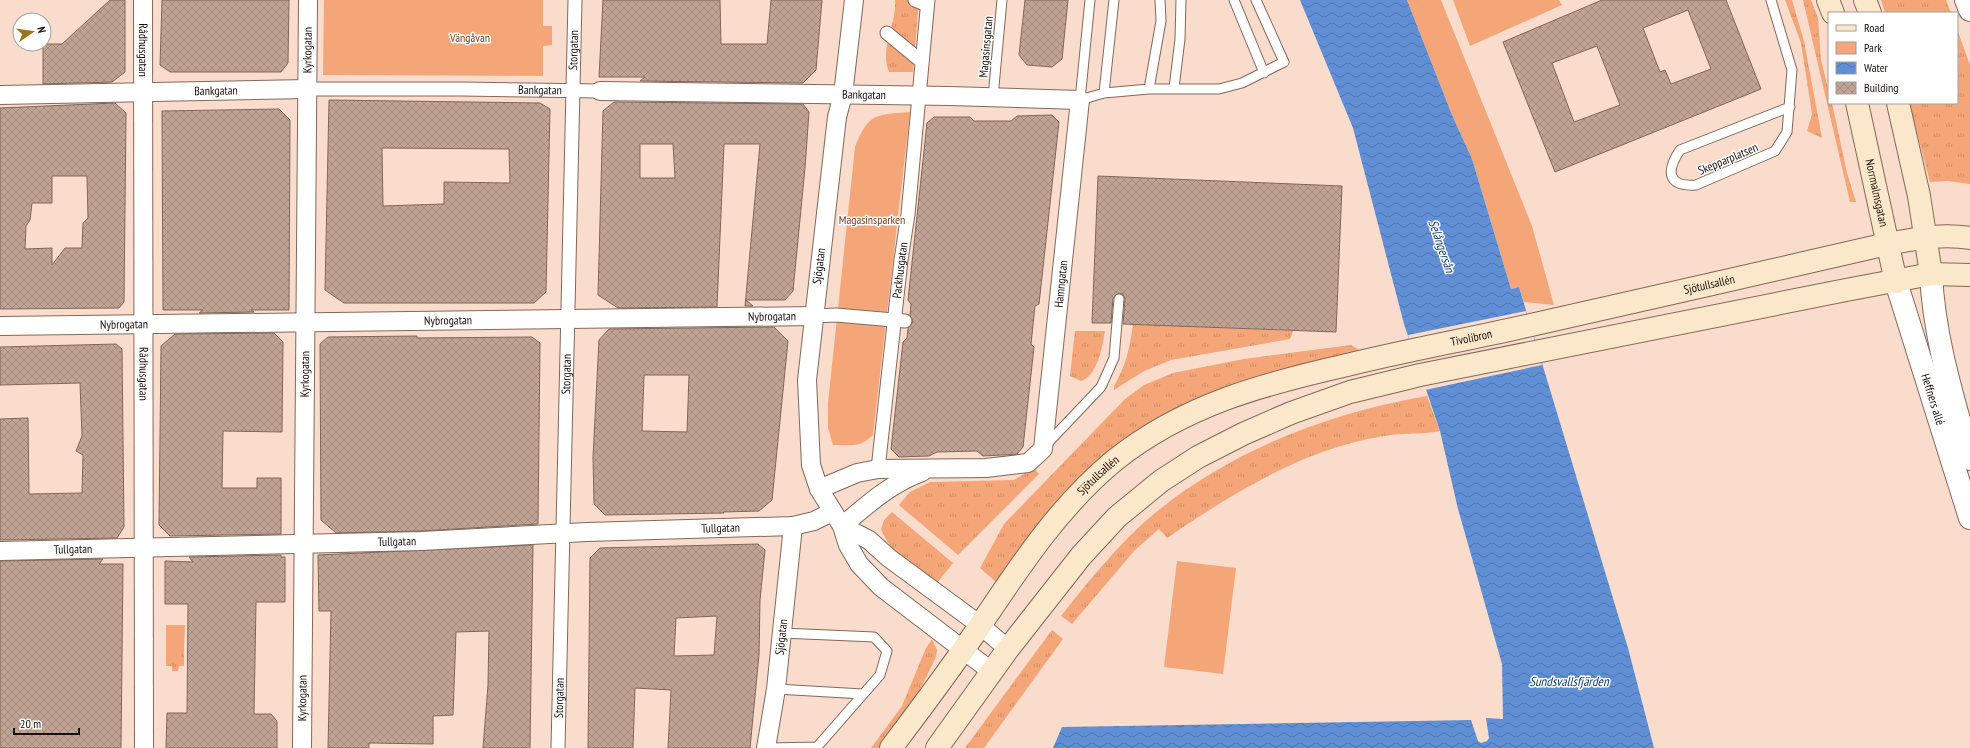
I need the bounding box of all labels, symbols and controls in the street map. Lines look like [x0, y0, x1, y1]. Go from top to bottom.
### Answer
north arrow [12, 12, 52, 52]
legend [1828, 12, 1958, 104]
street label: Magasinsgatan [975, 16, 996, 78]
text: Road [1864, 20, 1884, 35]
street label: Rådhusgatan [136, 23, 151, 77]
text: N [34, 25, 49, 34]
street label: Kyrkogatan [299, 27, 315, 73]
park label: Vängåvan [449, 30, 490, 45]
street label: Storgatan [565, 30, 581, 70]
text: Park [1864, 40, 1882, 55]
text: Water [1864, 60, 1889, 75]
text: Building [1864, 80, 1899, 95]
street label: Bankgatan [194, 82, 238, 98]
street label: Bankgatan [518, 82, 562, 97]
street label: Bankgatan [842, 86, 886, 102]
street label: Skepparplatsen [1696, 139, 1760, 178]
street label: Norrmalmsgatan [1862, 158, 1892, 228]
park label: Magasinsparken [839, 212, 905, 227]
water label: Selångersån [1425, 218, 1459, 276]
street label: Packhusgatan [889, 241, 911, 299]
street label: Sjögatan [809, 247, 828, 285]
street label: Hamngatan [1051, 259, 1070, 308]
street label: Sjötullsallén [1682, 271, 1736, 297]
street label: Nybrogatan [748, 308, 796, 324]
street label: Nybrogatan [424, 312, 472, 328]
street label: Nybrogatan [100, 316, 148, 332]
street label: Tivolibron [1449, 326, 1493, 349]
street label: Rådhusgatan [136, 347, 152, 401]
street label: Kyrkogatan [297, 351, 312, 397]
street label: Storgatan [558, 354, 574, 394]
street label: Heffners allé [1918, 372, 1948, 427]
street label: Sjötullsallén [1074, 452, 1122, 498]
street label: Tullgatan [701, 520, 740, 536]
street label: Tullgatan [377, 533, 416, 549]
street label: Tullgatan [54, 541, 92, 557]
street label: Sjögatan [772, 618, 790, 656]
water label: Sundsvallsfjärden [1529, 673, 1610, 690]
street label: Kyrkogatan [294, 675, 310, 721]
street label: Storgatan [551, 678, 567, 718]
scale bar [14, 710, 79, 736]
text: 20 m [20, 716, 41, 731]

